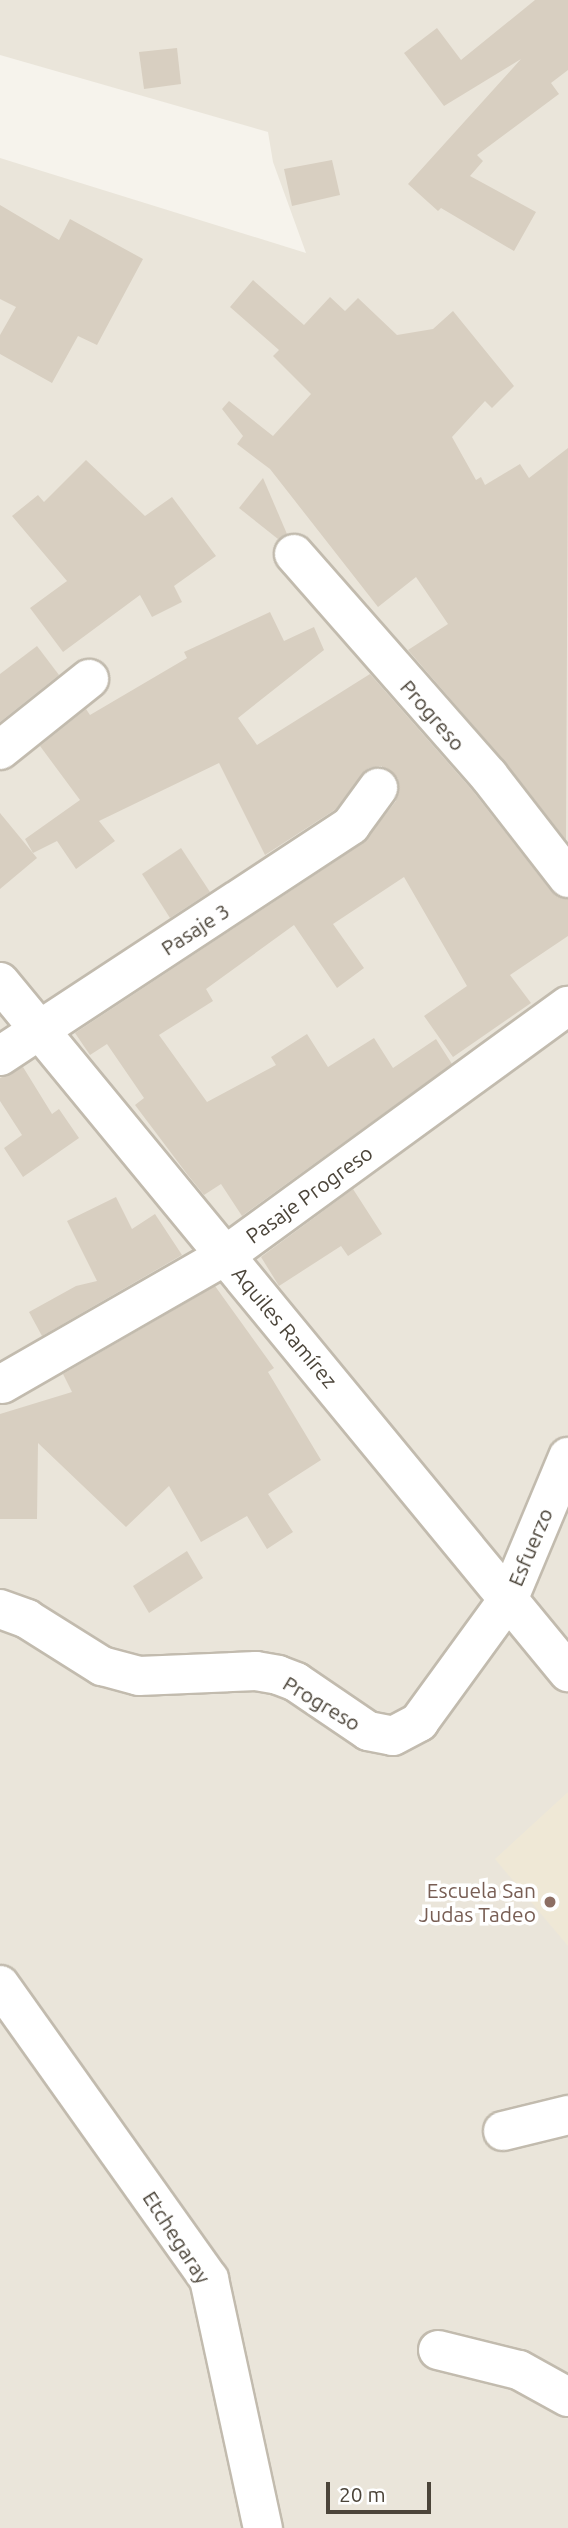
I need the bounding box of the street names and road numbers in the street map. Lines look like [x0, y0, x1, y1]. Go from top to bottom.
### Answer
street label: Progreso [395, 674, 471, 756]
street label: Pasaje 3 [156, 898, 234, 960]
street label: Pasaje Progreso [241, 1140, 377, 1248]
street label: Aquiles Ramírez [227, 1261, 343, 1393]
street label: Esfuerzo [502, 1504, 558, 1590]
street label: Progreso [279, 1670, 365, 1736]
street label: Etchegaray [138, 2186, 216, 2288]

